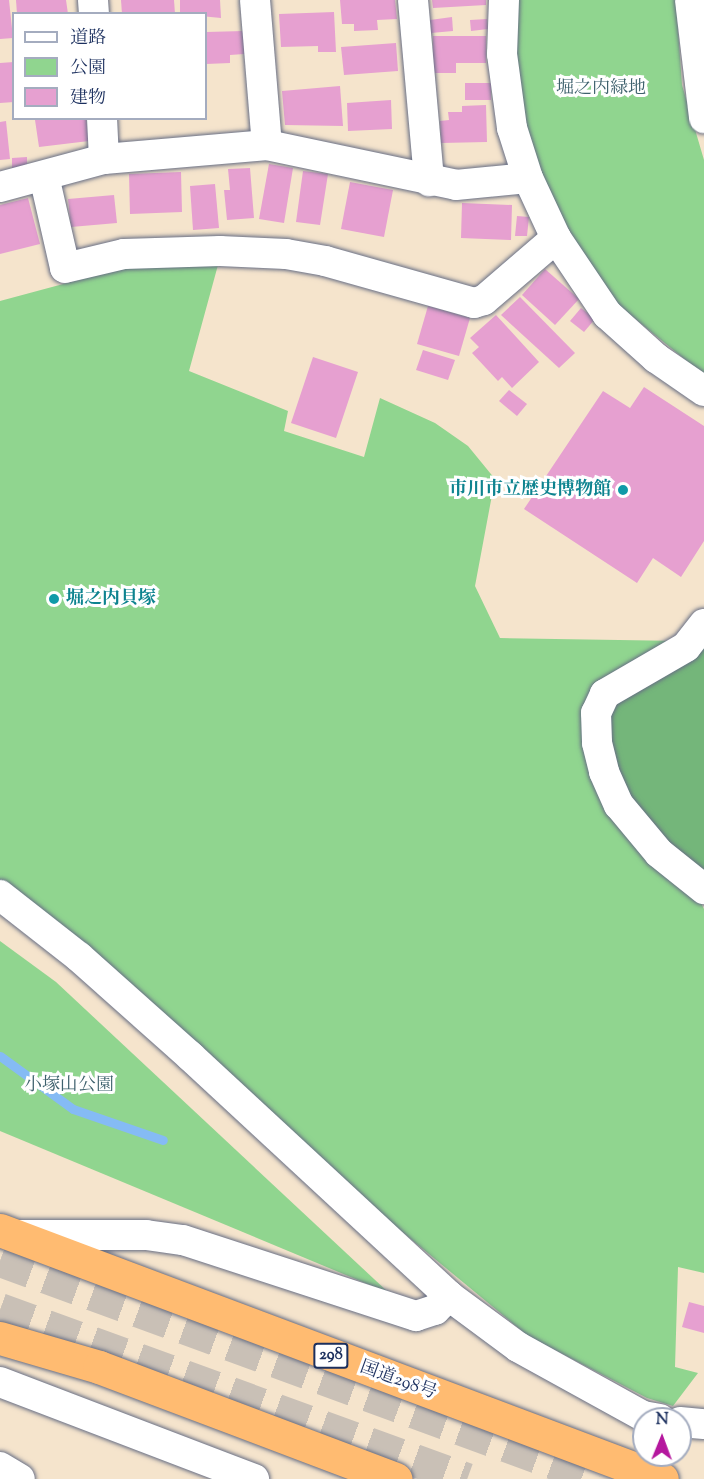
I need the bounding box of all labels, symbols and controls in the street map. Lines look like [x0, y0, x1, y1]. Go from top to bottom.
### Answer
legend [12, 12, 207, 120]
text: 道路 [70, 26, 106, 52]
text: 公園 [70, 56, 106, 82]
park label: 堀之内緑地 [556, 78, 646, 100]
text: 建物 [70, 86, 106, 112]
place label: 市川市立歴史博物館 [449, 479, 611, 501]
marker: 市川市立歴史博物館 [616, 483, 630, 497]
place label: 堀之内貝塚 [66, 588, 156, 610]
marker: 堀之内貝塚 [47, 592, 61, 606]
park label: 小塚山公園 [24, 1075, 114, 1097]
road number: 298 [313, 1343, 349, 1369]
street label: 国道298号 [357, 1357, 439, 1405]
north arrow [632, 1407, 692, 1467]
text: N [656, 1409, 669, 1432]

